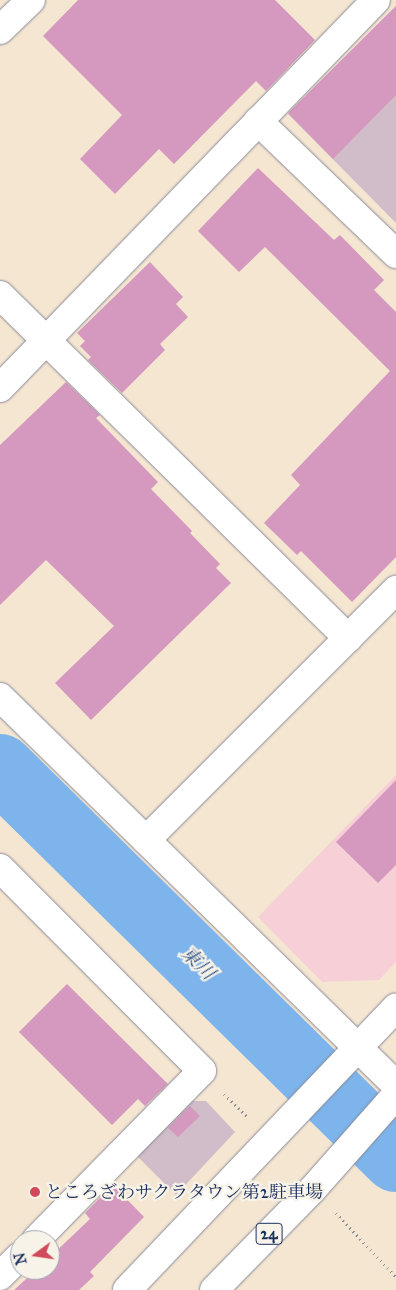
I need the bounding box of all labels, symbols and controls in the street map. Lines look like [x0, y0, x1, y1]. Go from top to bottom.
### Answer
water label: 東川 [176, 942, 220, 984]
place label: ところざわサクラタウン第2駐車場 [45, 1181, 324, 1203]
marker: ところざわサクラタウン第2駐車場 [29, 1186, 41, 1198]
road number: 24 [255, 1220, 283, 1248]
north arrow [10, 1230, 60, 1280]
text: N [11, 1251, 31, 1266]

